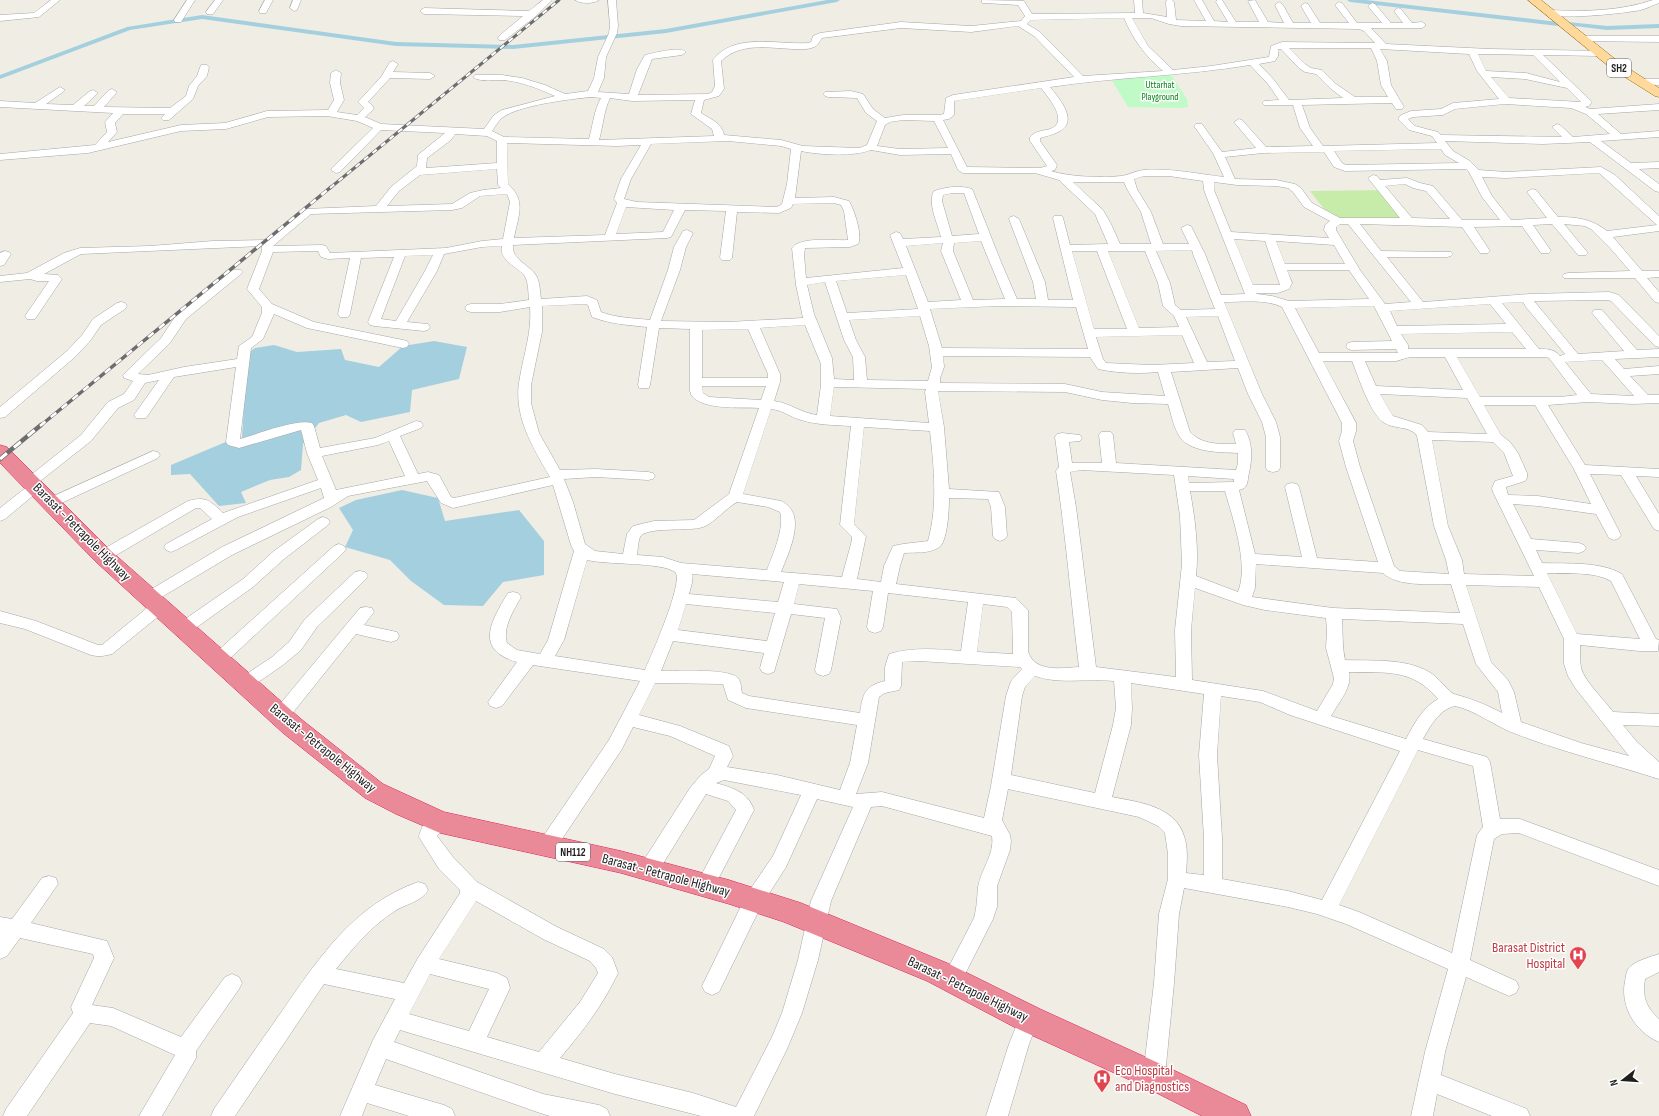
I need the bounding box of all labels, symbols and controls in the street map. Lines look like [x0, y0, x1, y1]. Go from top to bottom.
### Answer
road number: SH2 [1607, 59, 1631, 77]
park label: Uttarhat Playground [1142, 79, 1178, 103]
street label: Barasat - Petrapole Highway [29, 479, 135, 585]
street label: Barasat - Petrapole Highway [266, 700, 380, 796]
road number: NH112 [556, 843, 590, 861]
street label: Barasat - Petrapole Highway [600, 850, 732, 900]
place label: Barasat District Hospital [1492, 939, 1565, 972]
hospital icon: Barasat District Hospital [1568, 945, 1588, 970]
street label: Barasat - Petrapole Highway [905, 952, 1031, 1026]
north arrow [1603, 1060, 1643, 1100]
place label: Eco Hospital and Diagnostics [1115, 1062, 1189, 1095]
hospital icon: Eco Hospital and Diagnostics [1092, 1068, 1112, 1093]
text: N [1607, 1078, 1621, 1087]

